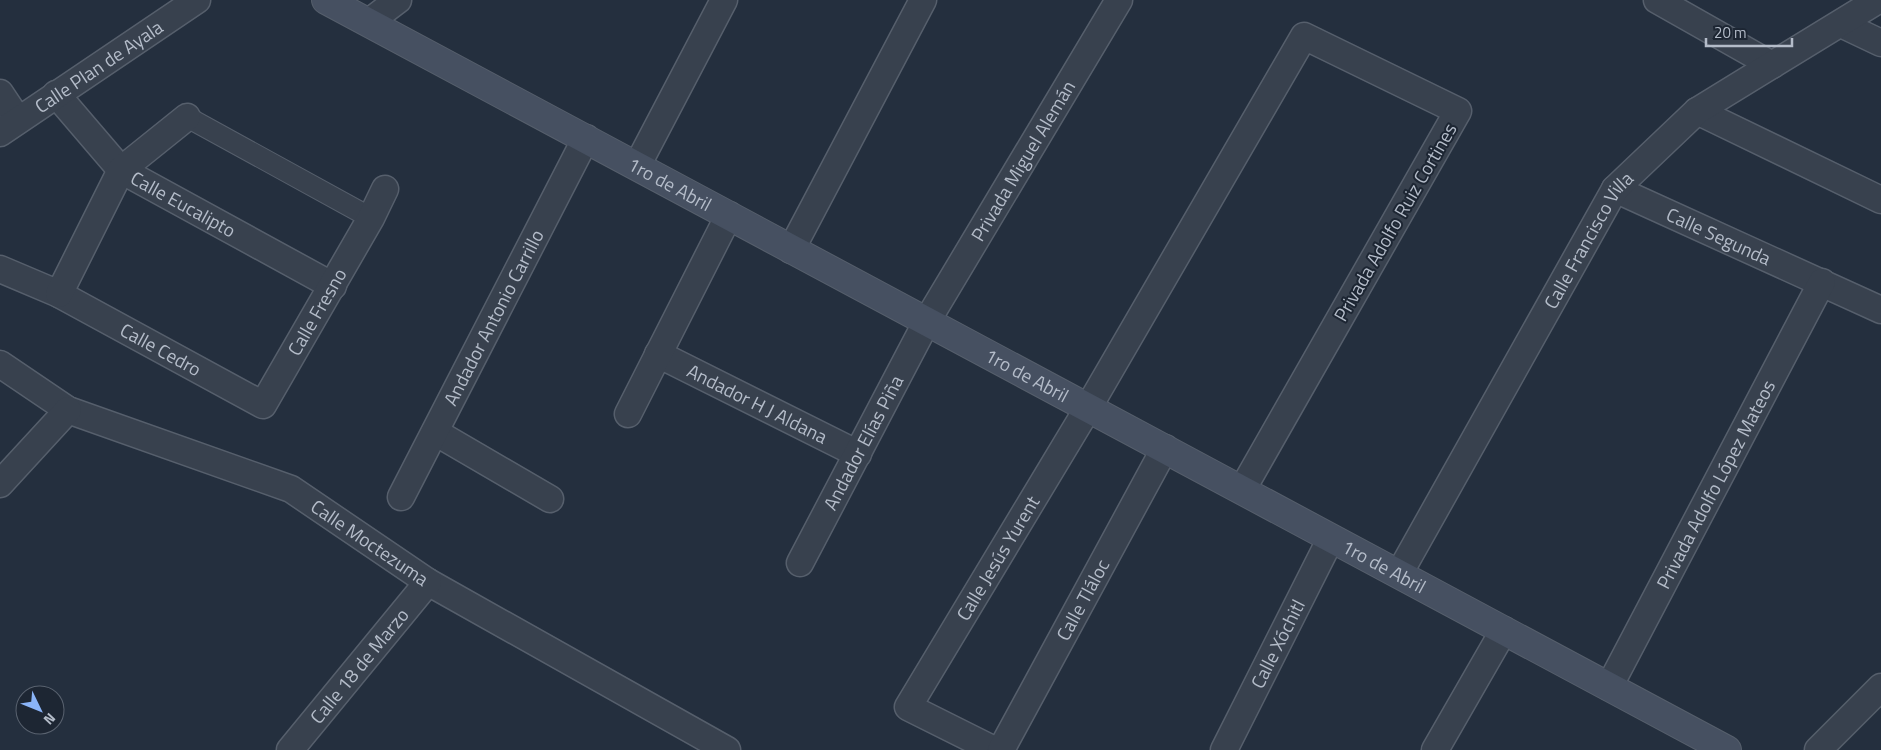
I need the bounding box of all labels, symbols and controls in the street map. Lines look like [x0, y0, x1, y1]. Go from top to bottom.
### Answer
street label: Calle Plan de Ayala [28, 12, 169, 120]
scale bar [1706, 15, 1792, 47]
text: 20 m [1714, 21, 1747, 44]
street label: Privada Miguel Alemán [963, 74, 1082, 247]
street label: Privada Adolfo Ruiz Cortines [1326, 117, 1464, 327]
street label: 1ro de Abril [623, 149, 717, 218]
street label: Calle Eucalipto [126, 163, 241, 244]
street label: Calle Francisco Villa [1536, 164, 1640, 314]
street label: Calle Segunda [1662, 199, 1776, 272]
street label: Andador Antonio Carrillo [436, 224, 551, 410]
street label: Calle Fresno [280, 262, 353, 361]
street label: Calle Cedro [115, 315, 207, 383]
street label: 1ro de Abril [980, 340, 1074, 409]
street label: Andador H J Aldana [682, 356, 833, 451]
street label: Andador Elías Piña [815, 369, 910, 515]
street label: Privada Adolfo López Mateos [1648, 374, 1782, 594]
street label: Calle Jesús Yurent [948, 489, 1046, 626]
street label: Calle Moctezuma [305, 492, 435, 593]
street label: 1ro de Abril [1337, 532, 1431, 600]
street label: Calle Tláloc [1048, 553, 1116, 646]
street label: Calle Xóchitl [1243, 594, 1312, 693]
street label: Calle 18 de Marzo [302, 601, 415, 730]
north arrow [15, 685, 65, 735]
text: N [39, 708, 61, 730]

